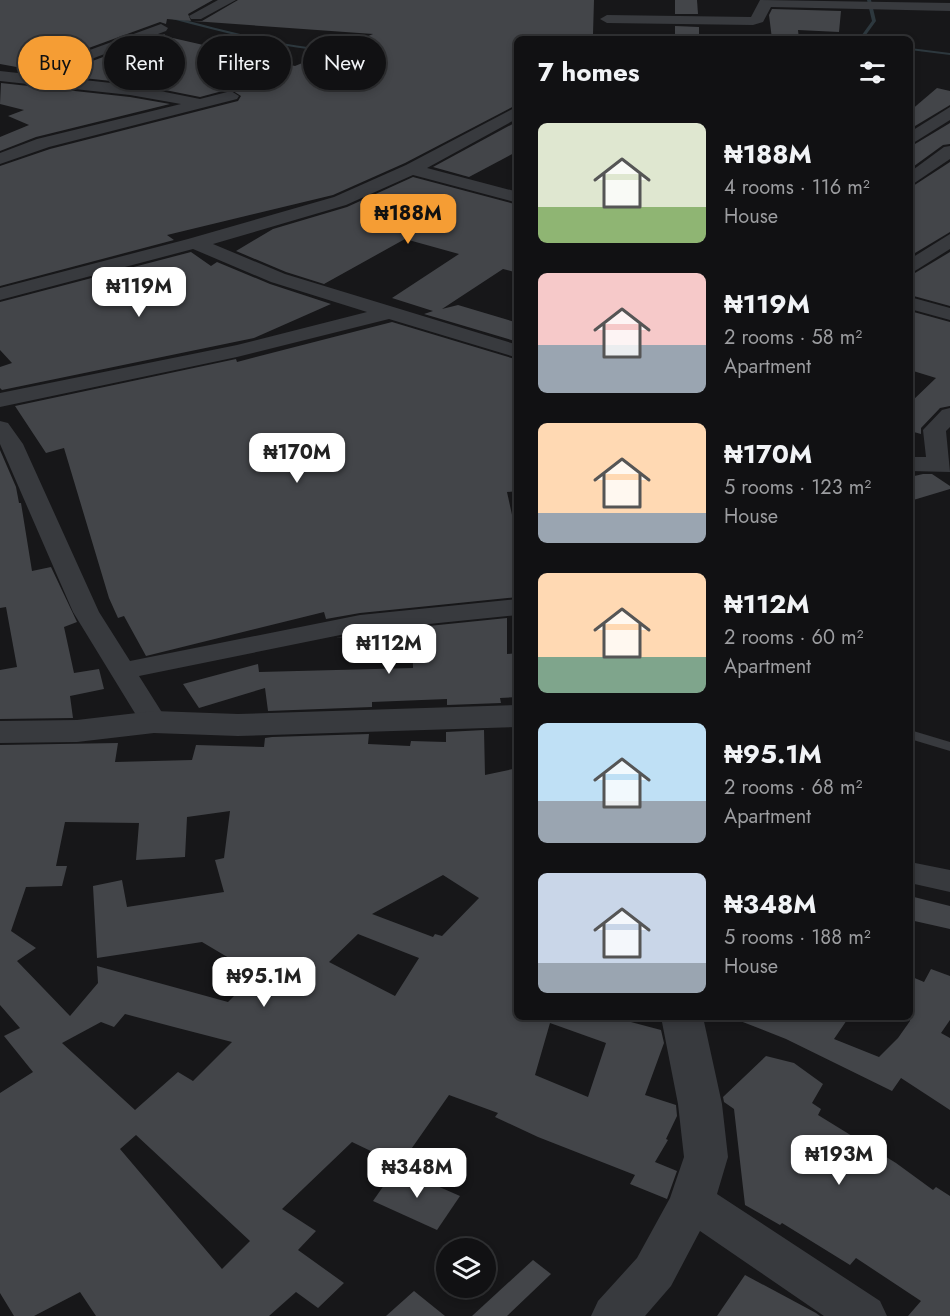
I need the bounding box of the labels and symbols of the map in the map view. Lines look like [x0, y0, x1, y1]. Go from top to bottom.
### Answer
pin: ₦188M [366, 194, 450, 245]
pin: ₦119M [97, 267, 181, 318]
pin: ₦170M [255, 433, 339, 484]
pin: ₦112M [347, 624, 431, 675]
pin: ₦95.1M [215, 957, 313, 1008]
pin: ₦193M [797, 1135, 881, 1186]
pin: ₦348M [375, 1148, 459, 1199]

